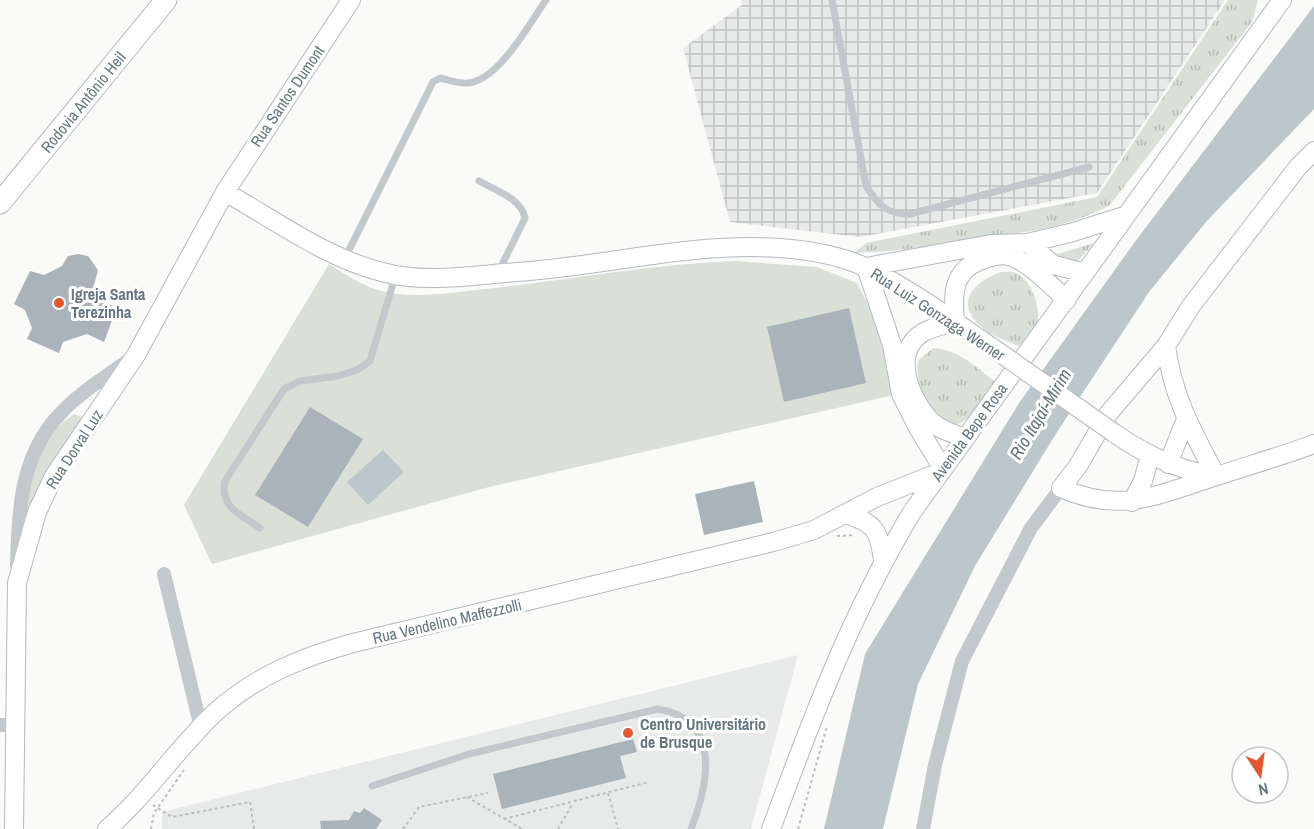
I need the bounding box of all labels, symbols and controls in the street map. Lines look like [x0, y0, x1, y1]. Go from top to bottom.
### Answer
street label: Rua Santos Dumont [245, 41, 329, 151]
street label: Rodovia Antônio Heil [35, 47, 131, 157]
street label: Rua Luiz Gonzaga Werner [867, 262, 1010, 366]
place label: Igreja Santa Terezinha [71, 283, 146, 323]
marker: Igreja Santa Terezinha [52, 296, 66, 310]
water label: Rio Itajaí-Mirim [1003, 364, 1077, 464]
street label: Avenida Bepe Rosa [925, 378, 1013, 486]
street label: Rua Dorval Luz [40, 405, 108, 493]
street label: Rua Vendelino Maffezzolli [370, 593, 524, 649]
place label: Centro Universitário de Brusque [640, 713, 766, 753]
marker: Centro Universitário de Brusque [621, 726, 635, 740]
north arrow [1230, 745, 1290, 805]
text: N [1256, 778, 1270, 801]

